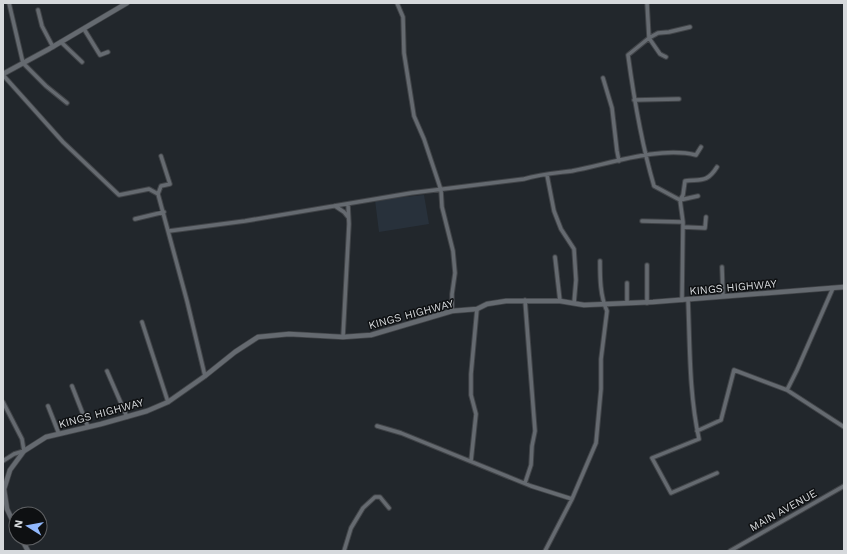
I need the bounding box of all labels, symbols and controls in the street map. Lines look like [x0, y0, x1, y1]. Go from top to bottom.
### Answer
street label: KINGS HIGHWAY [689, 277, 778, 298]
street label: KINGS HIGHWAY [367, 297, 456, 332]
street label: KINGS HIGHWAY [57, 396, 146, 431]
street label: MAIN AVENUE [747, 487, 819, 534]
north arrow [8, 506, 48, 546]
text: N [12, 519, 26, 529]

